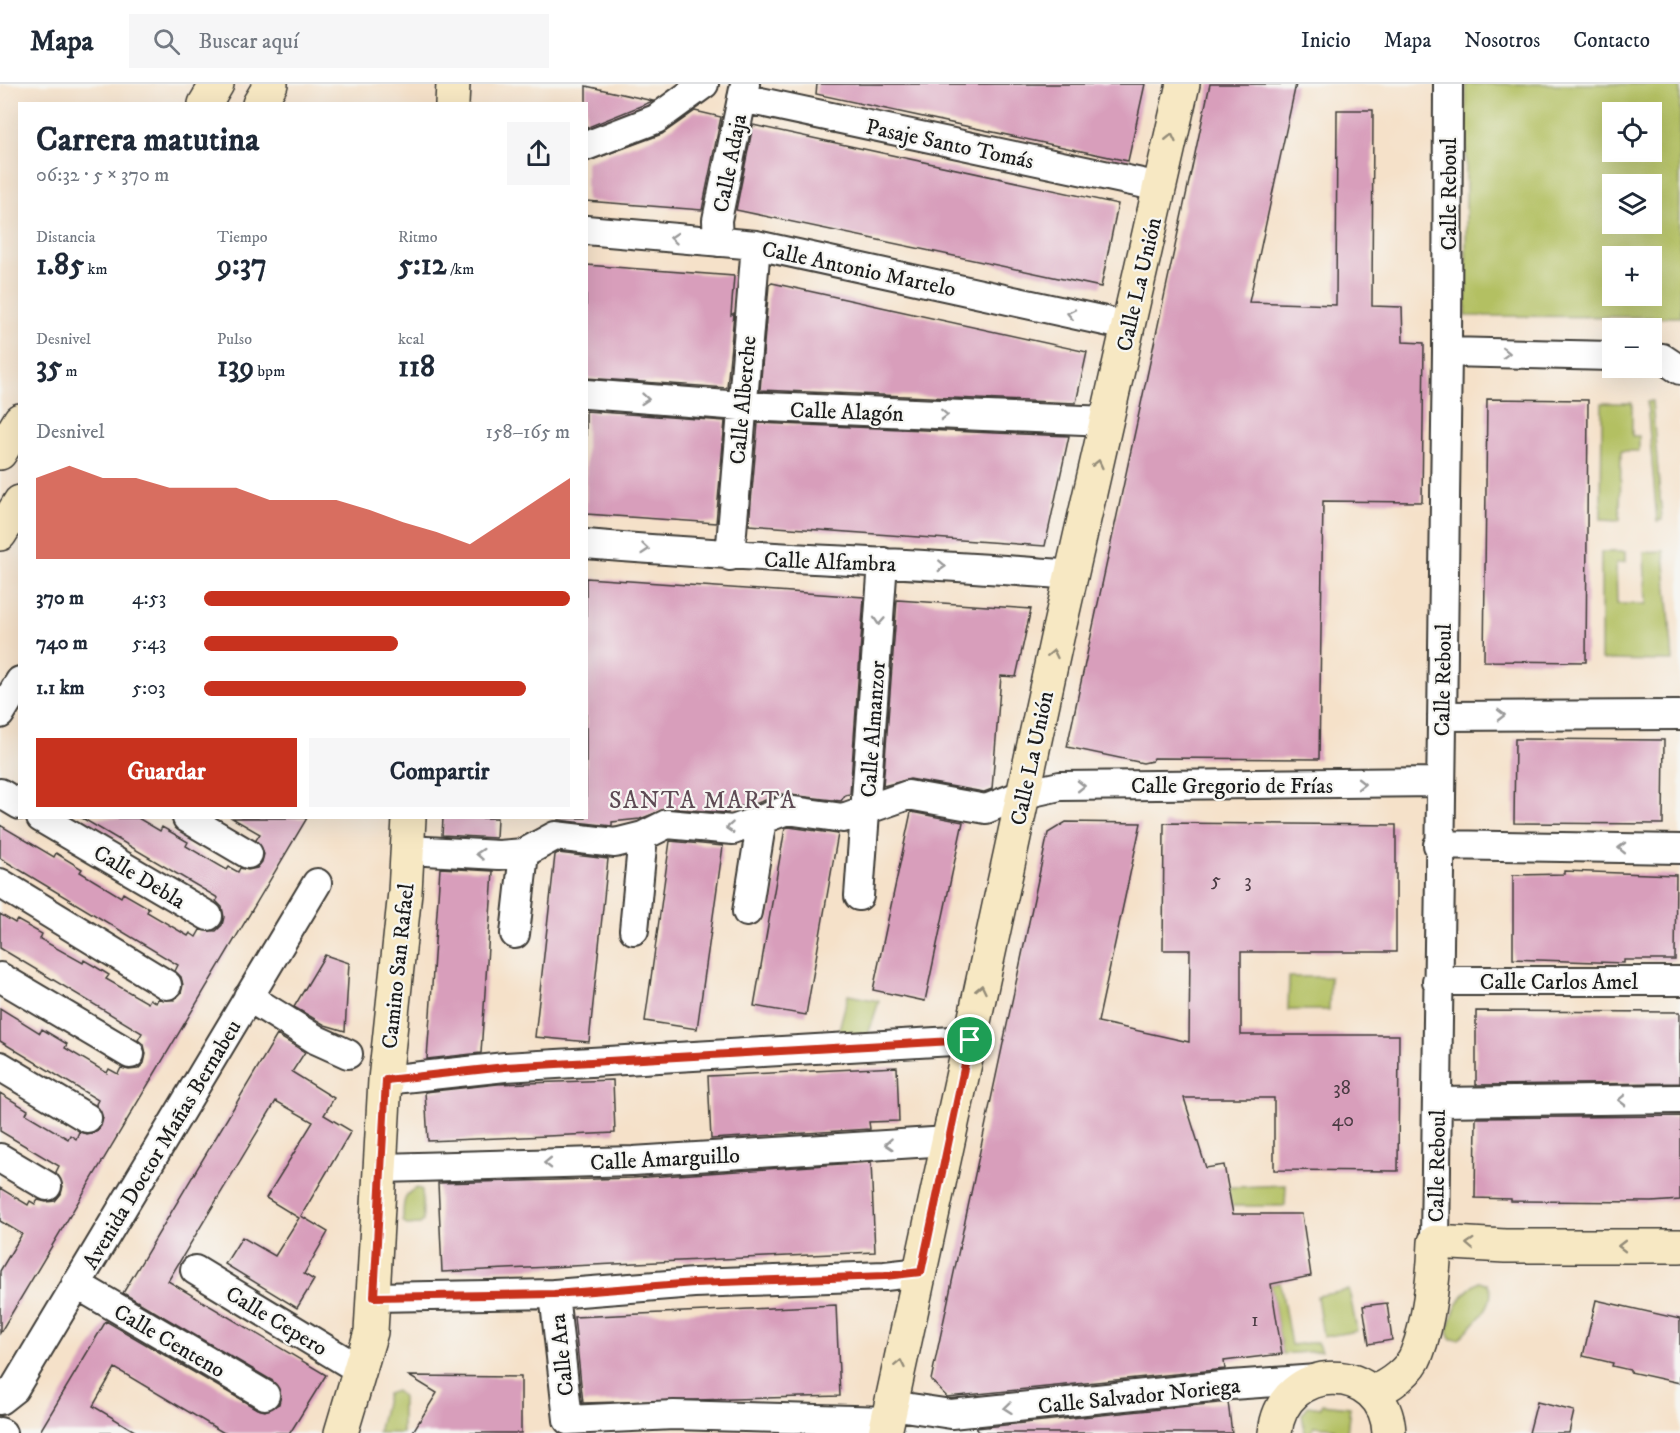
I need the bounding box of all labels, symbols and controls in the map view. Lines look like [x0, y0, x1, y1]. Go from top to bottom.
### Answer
search box [129, 14, 549, 68]
text: Mapa [30, 24, 93, 59]
icon: search [150, 25, 183, 58]
text: Buscar aquí [198, 28, 299, 55]
text: Inicio [1301, 28, 1351, 54]
text: Mapa [1384, 28, 1431, 54]
text: Nosotros [1464, 28, 1540, 54]
text: Contacto [1573, 28, 1650, 54]
map controls [1602, 102, 1662, 378]
button: locate [1602, 102, 1662, 162]
street label: Calle Adaja [708, 111, 753, 215]
street label: Pasaje Santo Tomás [863, 113, 1036, 175]
text: Carrera matutina [36, 120, 259, 161]
button: share [507, 122, 570, 185]
one-way arrow [1163, 133, 1176, 143]
street label: Calle Reboul [1436, 137, 1463, 250]
text: 06:32 · 5 × 370 m [36, 163, 169, 188]
button: layers [1602, 174, 1662, 234]
street label: Calle La Unión [1111, 214, 1168, 354]
text: Distancia [36, 227, 95, 247]
text: Tiempo [217, 227, 268, 247]
text: Ritmo [398, 227, 438, 247]
one-way arrow [669, 232, 678, 245]
street label: Calle Antonio Martelo [759, 236, 958, 303]
button: + [1602, 246, 1662, 306]
text: 1.85 [36, 247, 84, 284]
text: 9:37 [217, 247, 267, 284]
text: 5:12 [398, 247, 447, 284]
text: km [84, 259, 107, 279]
text: /km [447, 259, 474, 279]
one-way arrow [1066, 308, 1076, 321]
button: − [1602, 318, 1662, 378]
text: Desnivel [36, 329, 91, 349]
text: Pulso [217, 329, 252, 349]
text: kcal [398, 329, 424, 349]
street label: Calle Alberche [724, 335, 763, 466]
one-way arrow [1501, 347, 1510, 360]
text: 35 [36, 349, 62, 386]
text: 139 [217, 349, 254, 386]
text: 118 [398, 349, 435, 386]
text: m [62, 361, 78, 381]
text: bpm [254, 361, 285, 381]
one-way arrow [640, 392, 649, 405]
street label: Calle Alagón [790, 397, 905, 428]
one-way arrow [940, 408, 949, 421]
text: Desnivel [36, 420, 105, 445]
text: 158–165 m [485, 420, 570, 445]
one-way arrow [1090, 460, 1103, 470]
one-way arrow [640, 543, 649, 556]
street label: Calle Alfambra [763, 547, 897, 578]
one-way arrow [937, 559, 946, 572]
text: 370 m [36, 586, 84, 611]
text: 4:53 [132, 586, 166, 611]
one-way arrow [873, 616, 886, 625]
street label: Calle Reboul [1429, 623, 1458, 737]
text: 740 m [36, 631, 88, 656]
text: 5:43 [132, 631, 166, 656]
one-way arrow [1046, 650, 1059, 660]
street label: Calle Almanzor [855, 659, 892, 799]
text: 1.1 km [36, 676, 85, 701]
text: 5:03 [132, 676, 165, 701]
street label: Calle La Unión [1005, 688, 1060, 828]
one-way arrow [1496, 709, 1505, 721]
button: Guardar [36, 738, 297, 807]
button: Compartir [309, 738, 570, 807]
street label: Calle Gregorio de Frías [1131, 773, 1333, 800]
one-way arrow [1356, 778, 1365, 791]
one-way arrow [1077, 780, 1086, 792]
district label: SANTA MARTA [609, 786, 797, 816]
one-way arrow [725, 821, 734, 834]
street label: Calle Debla [88, 839, 191, 916]
one-way arrow [1617, 842, 1626, 854]
one-way arrow [476, 847, 485, 860]
house number: 5 [1211, 868, 1221, 893]
house number: 3 [1244, 869, 1252, 894]
street label: Camino San Rafael [376, 882, 421, 1050]
street label: Calle Carlos Amel [1480, 969, 1639, 996]
one-way arrow [974, 984, 987, 994]
pin [944, 1014, 995, 1065]
street label: Avenida Doctor Mañas Bernabeu [77, 1015, 248, 1274]
icon: arrive [953, 1023, 986, 1056]
house number: 38 [1333, 1076, 1351, 1101]
one-way arrow [1617, 1094, 1626, 1106]
house number: 40 [1332, 1108, 1354, 1133]
street label: Calle Reboul [1423, 1109, 1452, 1223]
one-way arrow [885, 1137, 894, 1150]
street label: Calle Amarguillo [590, 1142, 741, 1177]
one-way arrow [543, 1157, 552, 1169]
one-way arrow [1465, 1238, 1474, 1251]
one-way arrow [1617, 1240, 1626, 1252]
street label: Calle Cepero [221, 1280, 332, 1362]
street label: Calle Centeno [109, 1299, 230, 1384]
house number: 1 [1251, 1308, 1259, 1333]
street label: Calle Ara [545, 1312, 580, 1397]
one-way arrow [892, 1359, 905, 1369]
street label: Calle Salvador Noriega [1037, 1372, 1242, 1421]
one-way arrow [1003, 1401, 1012, 1414]

